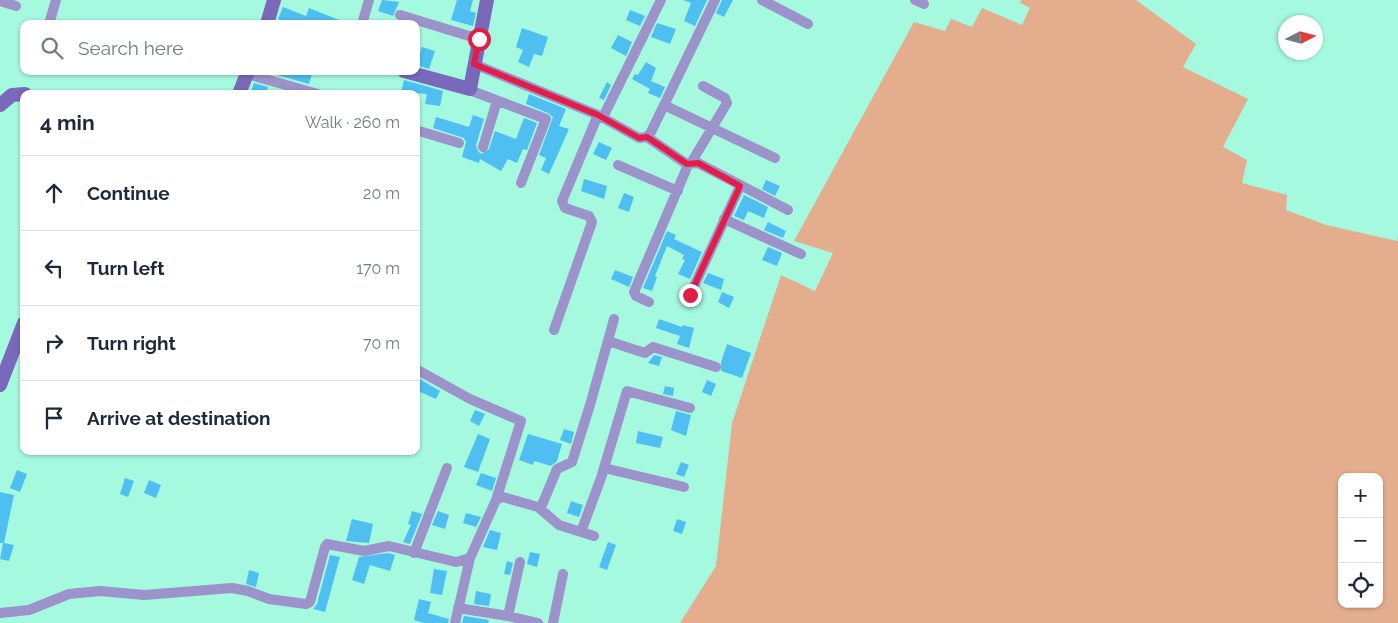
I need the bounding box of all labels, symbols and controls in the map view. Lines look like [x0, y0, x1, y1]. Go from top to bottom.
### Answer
north arrow [1278, 15, 1323, 60]
search box [20, 20, 420, 75]
route start [468, 28, 491, 51]
icon: search [38, 34, 66, 62]
text: Search here [78, 37, 184, 59]
text: 4 min [40, 110, 95, 135]
text: Walk · 260 m [305, 113, 400, 132]
icon: ahead [40, 179, 68, 207]
text: Continue [87, 182, 170, 204]
text: 20 m [363, 184, 400, 203]
icon: left [40, 254, 68, 282]
text: Turn left [87, 257, 164, 279]
text: 170 m [356, 259, 400, 278]
route end [679, 284, 702, 307]
icon: right [40, 329, 68, 357]
text: Turn right [87, 332, 176, 354]
text: 70 m [363, 334, 400, 353]
icon: arrive [40, 404, 68, 432]
text: Arrive at destination [87, 407, 271, 429]
map controls [1338, 473, 1383, 608]
button: + [1338, 473, 1383, 518]
button: − [1338, 518, 1383, 563]
button: locate [1338, 563, 1383, 608]

